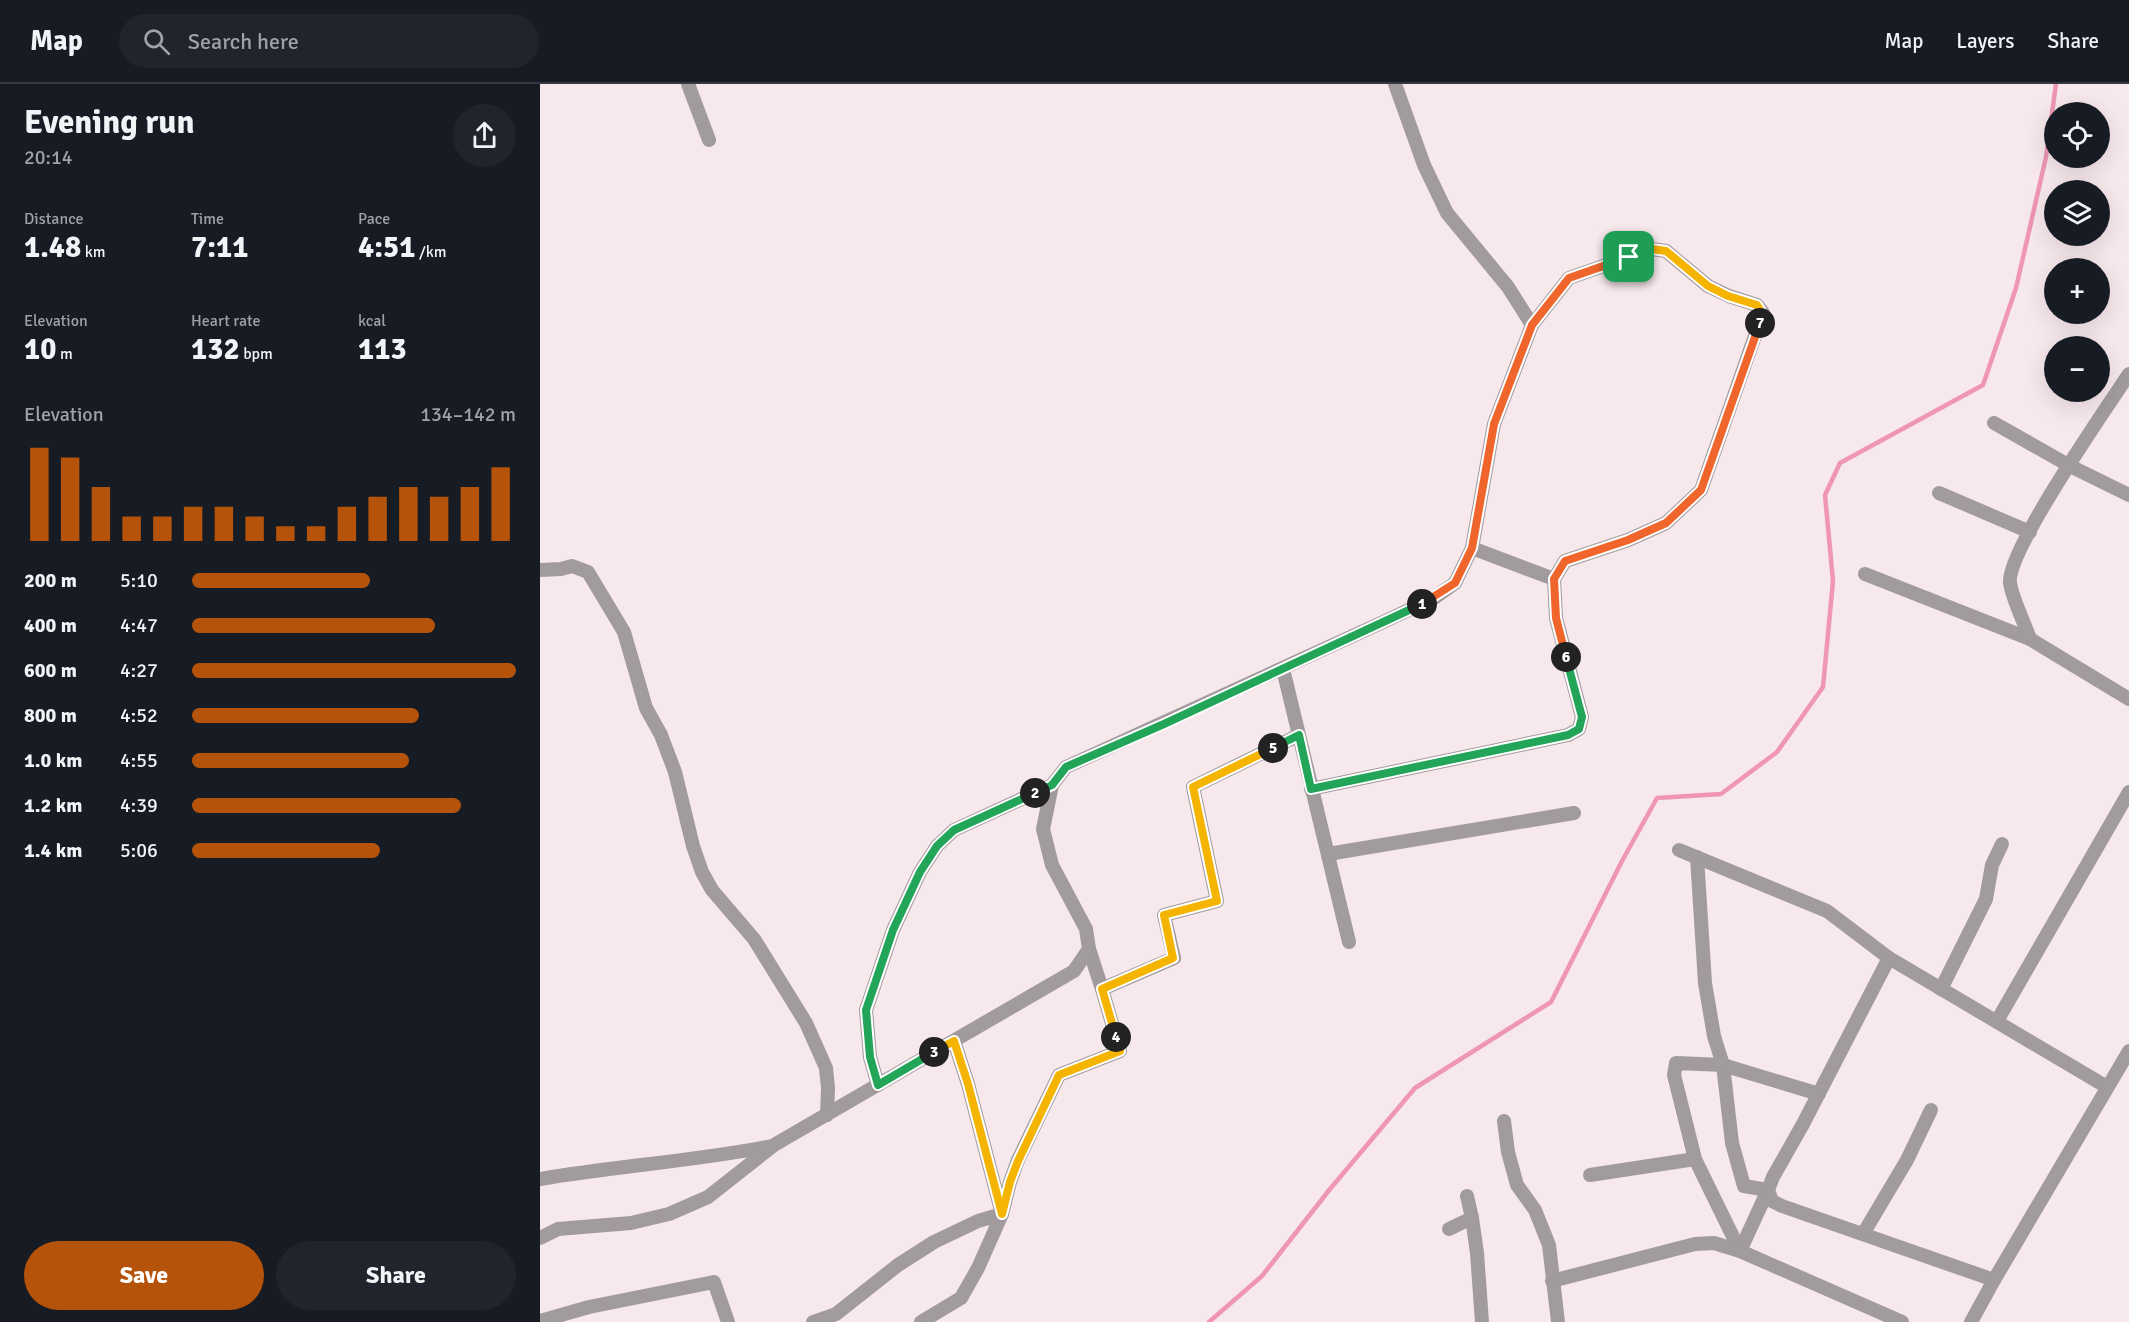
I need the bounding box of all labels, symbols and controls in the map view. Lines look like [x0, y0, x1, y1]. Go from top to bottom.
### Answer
search box [119, 14, 539, 68]
text: Map [30, 24, 83, 58]
icon: search [140, 25, 173, 58]
text: Search here [188, 28, 299, 55]
text: Map [1885, 28, 1923, 54]
text: Layers [1956, 28, 2014, 54]
text: Share [2047, 28, 2099, 54]
text: Evening run [24, 102, 194, 143]
map controls [2044, 102, 2110, 402]
button: locate [2044, 102, 2110, 168]
button: share [453, 104, 516, 167]
text: 20:14 [24, 145, 73, 170]
button: layers [2044, 180, 2110, 246]
text: Distance [24, 209, 84, 229]
text: Time [191, 209, 224, 229]
text: Pace [358, 209, 390, 229]
text: 1.48 [24, 229, 81, 266]
text: 7:11 [191, 229, 248, 266]
text: 4:51 [358, 229, 415, 266]
pin [1603, 231, 1654, 282]
icon: arrive [1612, 240, 1645, 273]
text: km [81, 242, 106, 262]
text: /km [415, 242, 447, 262]
button: + [2044, 258, 2110, 324]
pin: 7 [1745, 308, 1775, 338]
text: Elevation [24, 311, 88, 331]
text: Heart rate [191, 311, 260, 331]
text: kcal [358, 311, 386, 331]
text: 7 [1756, 313, 1764, 333]
text: 10 [24, 331, 56, 368]
text: 132 [191, 331, 240, 368]
text: 113 [358, 331, 407, 368]
button: − [2044, 336, 2110, 402]
text: m [56, 344, 73, 364]
text: bpm [240, 344, 273, 364]
text: Elevation [24, 402, 104, 427]
text: 134–142 m [420, 402, 516, 427]
text: 200 m [24, 568, 77, 593]
text: 5:10 [120, 568, 158, 593]
pin: 1 [1407, 589, 1437, 619]
text: 1 [1418, 594, 1426, 614]
text: 400 m [24, 613, 77, 638]
text: 4:47 [120, 613, 158, 638]
pin: 6 [1551, 642, 1581, 672]
text: 6 [1562, 647, 1570, 667]
text: 600 m [24, 658, 77, 683]
text: 4:27 [120, 658, 158, 683]
text: 800 m [24, 703, 77, 728]
text: 4:52 [120, 703, 158, 728]
pin: 5 [1258, 733, 1288, 763]
text: 5 [1269, 738, 1277, 758]
text: 1.0 km [24, 748, 82, 773]
text: 4:55 [120, 748, 158, 773]
pin: 2 [1020, 778, 1050, 808]
text: 2 [1031, 783, 1039, 803]
text: 1.2 km [24, 793, 82, 818]
text: 4:39 [120, 793, 158, 818]
text: 1.4 km [24, 838, 82, 863]
text: 5:06 [120, 838, 158, 863]
pin: 4 [1101, 1022, 1131, 1052]
text: 4 [1112, 1027, 1120, 1047]
pin: 3 [919, 1037, 949, 1067]
text: 3 [930, 1042, 938, 1062]
button: Save [24, 1241, 264, 1310]
button: Share [276, 1241, 516, 1310]

